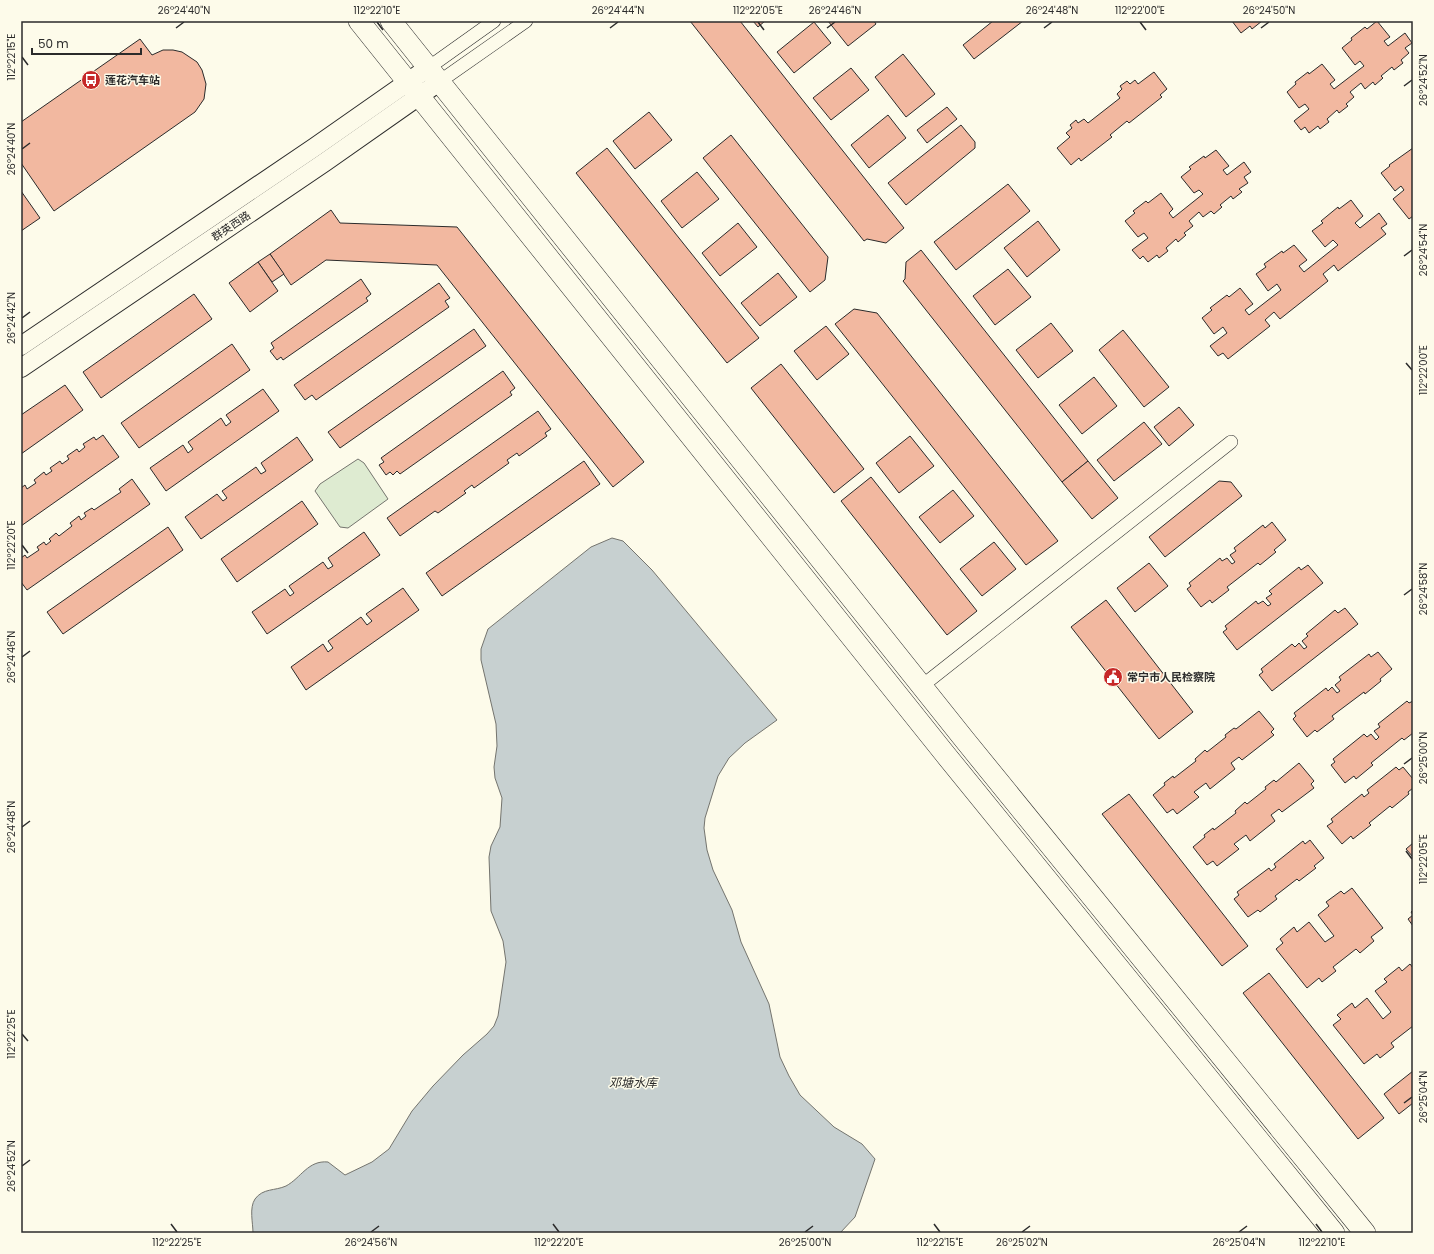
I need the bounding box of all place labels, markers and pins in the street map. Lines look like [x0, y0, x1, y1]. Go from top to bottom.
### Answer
bus stop icon: 莲花汽车站 [80, 69, 102, 91]
place label: 莲花汽车站 [105, 72, 160, 88]
public building icon: 常宁市人民检察院 [1102, 666, 1124, 688]
place label: 常宁市人民检察院 [1127, 669, 1215, 685]

